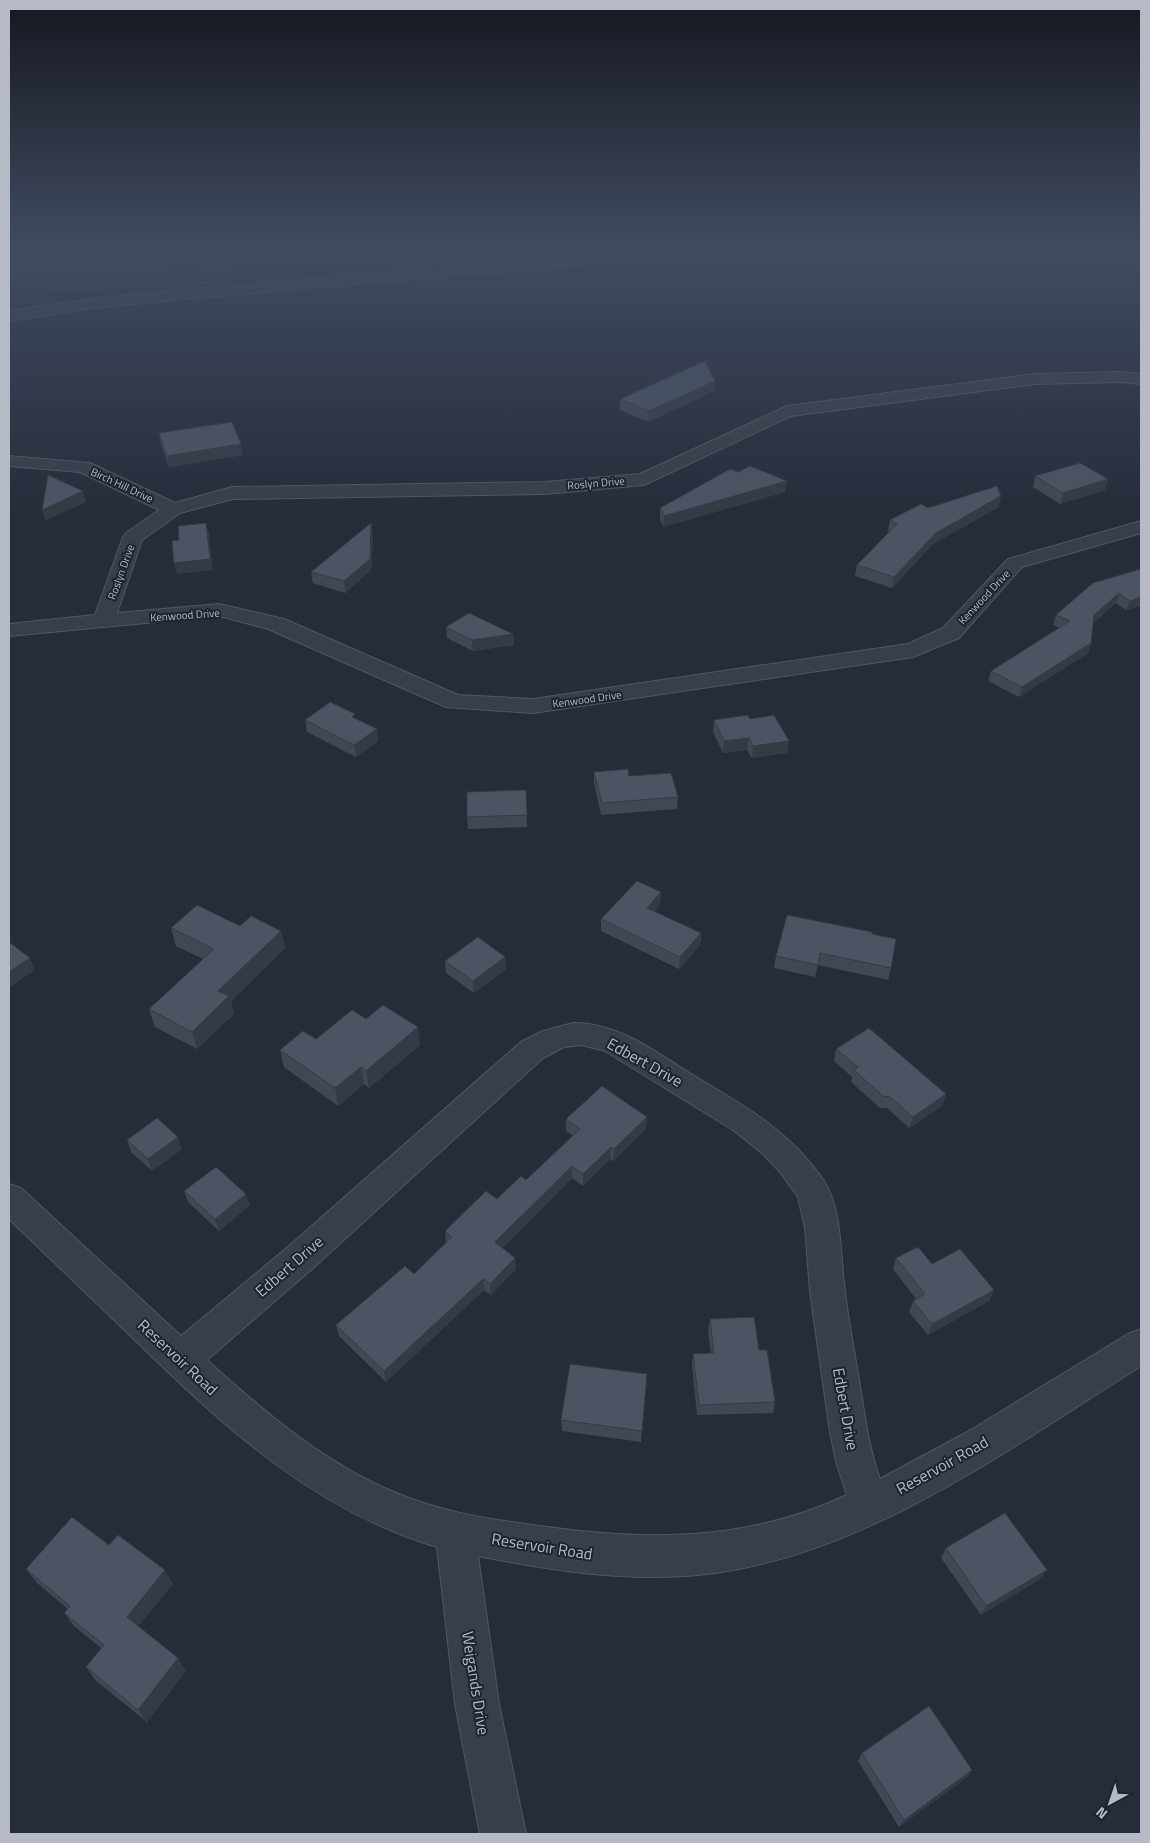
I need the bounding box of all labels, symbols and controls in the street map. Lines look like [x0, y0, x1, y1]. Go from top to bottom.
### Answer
street label: Birch Hill Drive [88, 464, 156, 507]
street label: Roslyn Drive [566, 472, 626, 493]
street label: Roslyn Drive [104, 542, 139, 602]
street label: Kenwood Drive [954, 566, 1014, 628]
street label: Kenwood Drive [150, 605, 221, 625]
street label: Kenwood Drive [551, 686, 623, 712]
street label: Edbert Drive [603, 1031, 687, 1093]
street label: Edbert Drive [250, 1230, 328, 1302]
street label: Reservoir Road [132, 1313, 224, 1401]
street label: Edbert Drive [827, 1366, 865, 1452]
street label: Reservoir Road [892, 1430, 992, 1500]
street label: Reservoir Road [490, 1526, 594, 1566]
street label: Weigands Drive [456, 1629, 496, 1737]
north arrow [1085, 1778, 1135, 1828]
text: N [1091, 1802, 1112, 1825]

